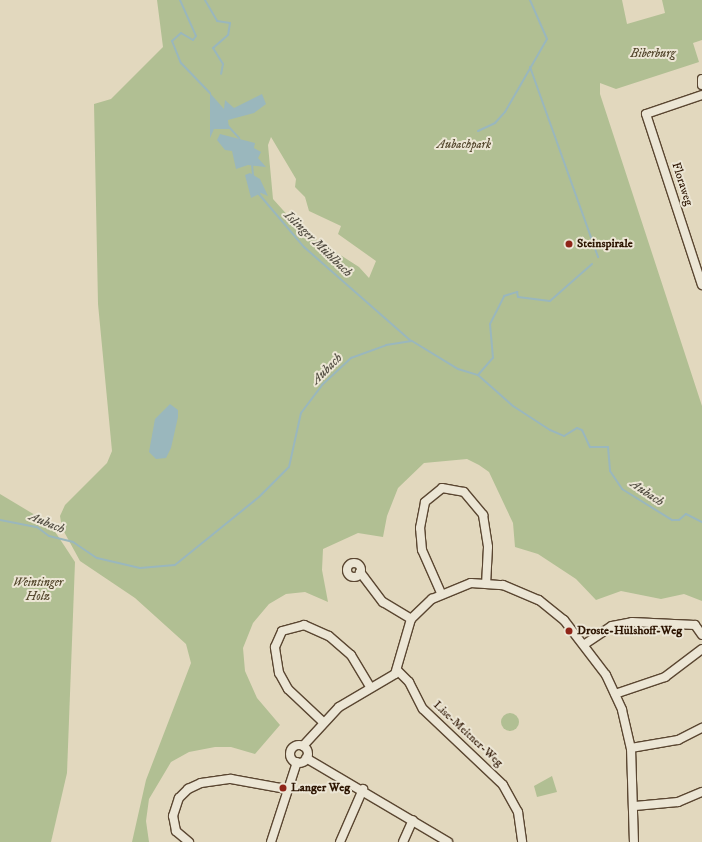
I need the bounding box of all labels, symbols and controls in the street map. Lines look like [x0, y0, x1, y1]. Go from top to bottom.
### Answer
park label: Biberburg [631, 47, 675, 61]
park label: Aubachpark [437, 138, 491, 152]
street label: Floraweg [668, 161, 696, 207]
water label: Islinger Mühlbach [281, 208, 355, 280]
place label: Steinspirale [577, 237, 633, 251]
marker: Steinspirale [564, 239, 574, 249]
water label: Aubach [308, 350, 346, 388]
water label: Aubach [627, 476, 667, 510]
water label: Aubach [27, 509, 67, 537]
park label: Weintinger Holz [13, 576, 63, 604]
place label: Droste-Hülshoff-Weg [577, 624, 682, 638]
marker: Droste-Hülshoff-Weg [564, 626, 574, 636]
street label: Lise-Meitner-Weg [430, 698, 506, 770]
place label: Langer Weg [291, 781, 350, 795]
marker: Langer Weg [278, 783, 288, 793]

